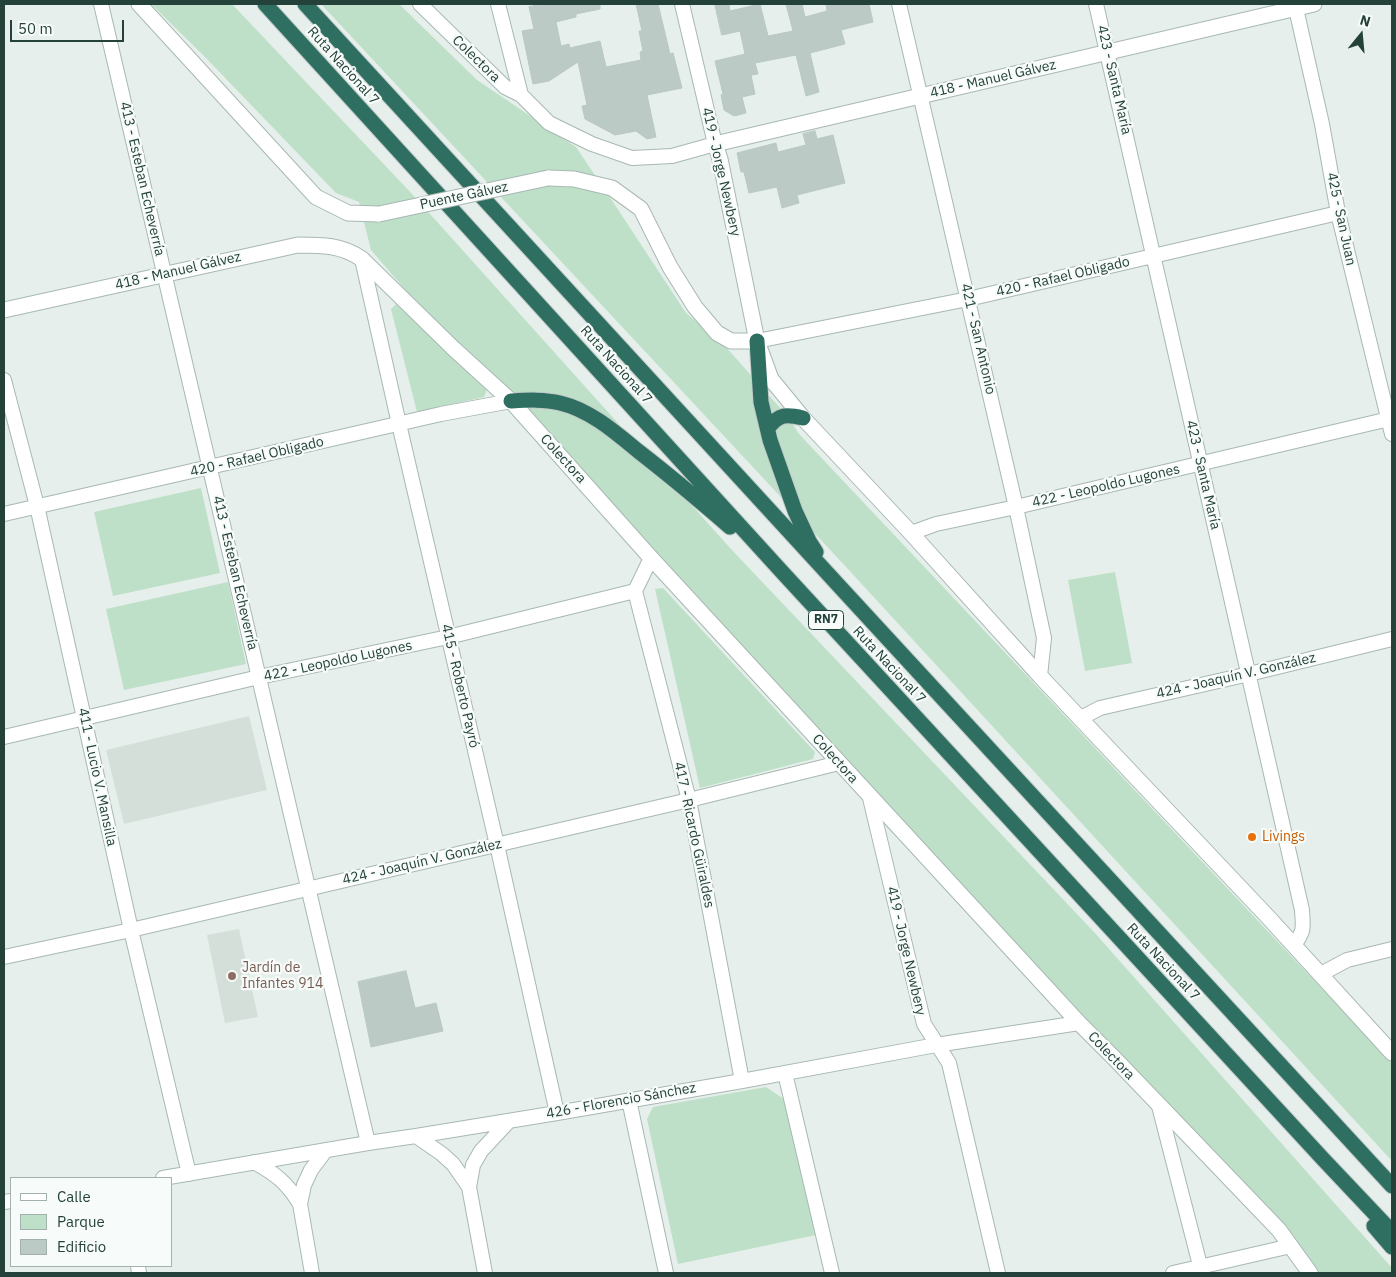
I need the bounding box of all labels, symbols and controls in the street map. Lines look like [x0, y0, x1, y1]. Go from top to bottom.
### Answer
scale bar [12, 10, 126, 42]
north arrow [1336, 10, 1386, 60]
text: N [1358, 11, 1373, 31]
text: 50 m [18, 19, 53, 38]
street label: Ruta Nacional 7 [304, 23, 382, 109]
street label: 423 - Santa María [1093, 24, 1135, 136]
street label: Colectora [448, 32, 504, 86]
street label: 418 - Manuel Gálvez [928, 56, 1058, 102]
street label: 413 - Esteban Echeverría [116, 100, 168, 258]
street label: 419 - Jorge Newbery [698, 106, 744, 238]
street label: 425 - San Juan [1323, 171, 1359, 267]
street label: Puente Gálvez [418, 178, 510, 214]
street label: 418 - Manuel Gálvez [113, 248, 243, 294]
street label: 420 - Rafael Obligado [995, 253, 1131, 301]
street label: 421 - San Antonio [957, 282, 999, 396]
street label: Ruta Nacional 7 [577, 322, 655, 408]
street label: 423 - Santa María [1182, 419, 1224, 531]
street label: Colectora [537, 431, 589, 487]
street label: 420 - Rafael Obligado [189, 433, 325, 481]
street label: 422 - Leopoldo Lugones [1030, 461, 1182, 511]
street label: 413 - Esteban Echeverría [209, 494, 261, 652]
road number: RN7 [808, 610, 844, 630]
street label: 415 - Roberto Payró [438, 622, 482, 750]
street label: Ruta Nacional 7 [849, 623, 929, 707]
street label: 422 - Leopoldo Lugones [262, 637, 414, 685]
street label: 424 - Joaquín V. González [1155, 649, 1317, 703]
street label: 411 - Lucio V. Mansilla [74, 706, 120, 848]
street label: Colectora [809, 731, 861, 787]
street label: 417 - Ricardo Güiraldes [670, 760, 718, 910]
place label: Livings [1262, 829, 1305, 845]
marker: Livings [1246, 831, 1258, 843]
street label: 424 - Joaquín V. González [341, 835, 503, 889]
street label: 419 - Jorge Newbery [883, 885, 929, 1017]
street label: Ruta Nacional 7 [1123, 920, 1203, 1004]
place label: Jardín de Infantes 914 [242, 960, 323, 992]
marker: Jardín de Infantes 914 [226, 970, 238, 982]
street label: Colectora [1084, 1028, 1138, 1084]
street label: 426 - Florencio Sánchez [545, 1080, 697, 1122]
legend [10, 1177, 172, 1267]
text: Calle [57, 1187, 91, 1206]
text: Parque [57, 1212, 105, 1231]
text: Edificio [57, 1237, 106, 1256]

